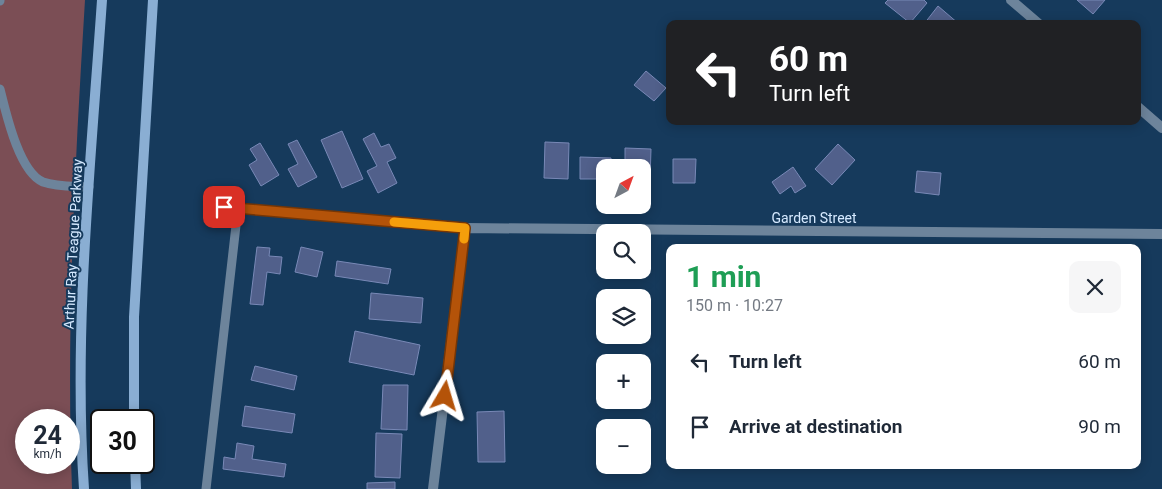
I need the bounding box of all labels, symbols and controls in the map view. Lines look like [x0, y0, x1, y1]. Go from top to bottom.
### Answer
text: 60 m [769, 39, 848, 80]
icon: left [686, 40, 751, 105]
text: Turn left [769, 81, 850, 106]
street label: Arthur Ray Teague Parkway [61, 158, 85, 330]
north arrow [596, 159, 651, 214]
map controls [596, 159, 651, 474]
pin [203, 186, 245, 228]
icon: arrive [210, 193, 238, 221]
street label: Garden Street [771, 210, 857, 226]
button: search [596, 224, 651, 279]
text: 1 min [686, 259, 761, 294]
button: close [1069, 261, 1121, 313]
button: layers [596, 289, 651, 344]
text: 150 m · 10:27 [686, 296, 783, 315]
icon: left [686, 348, 714, 376]
text: Turn left [729, 350, 802, 373]
text: 60 m [1078, 350, 1121, 373]
button: + [596, 354, 651, 409]
position arrow [418, 369, 470, 421]
speed limit sign: 30 [90, 409, 155, 474]
icon: arrive [686, 413, 714, 441]
text: Arrive at destination [729, 415, 902, 438]
text: 90 m [1078, 415, 1121, 438]
button: − [596, 419, 651, 474]
text: 24 [33, 421, 62, 450]
text: km/h [33, 447, 62, 461]

